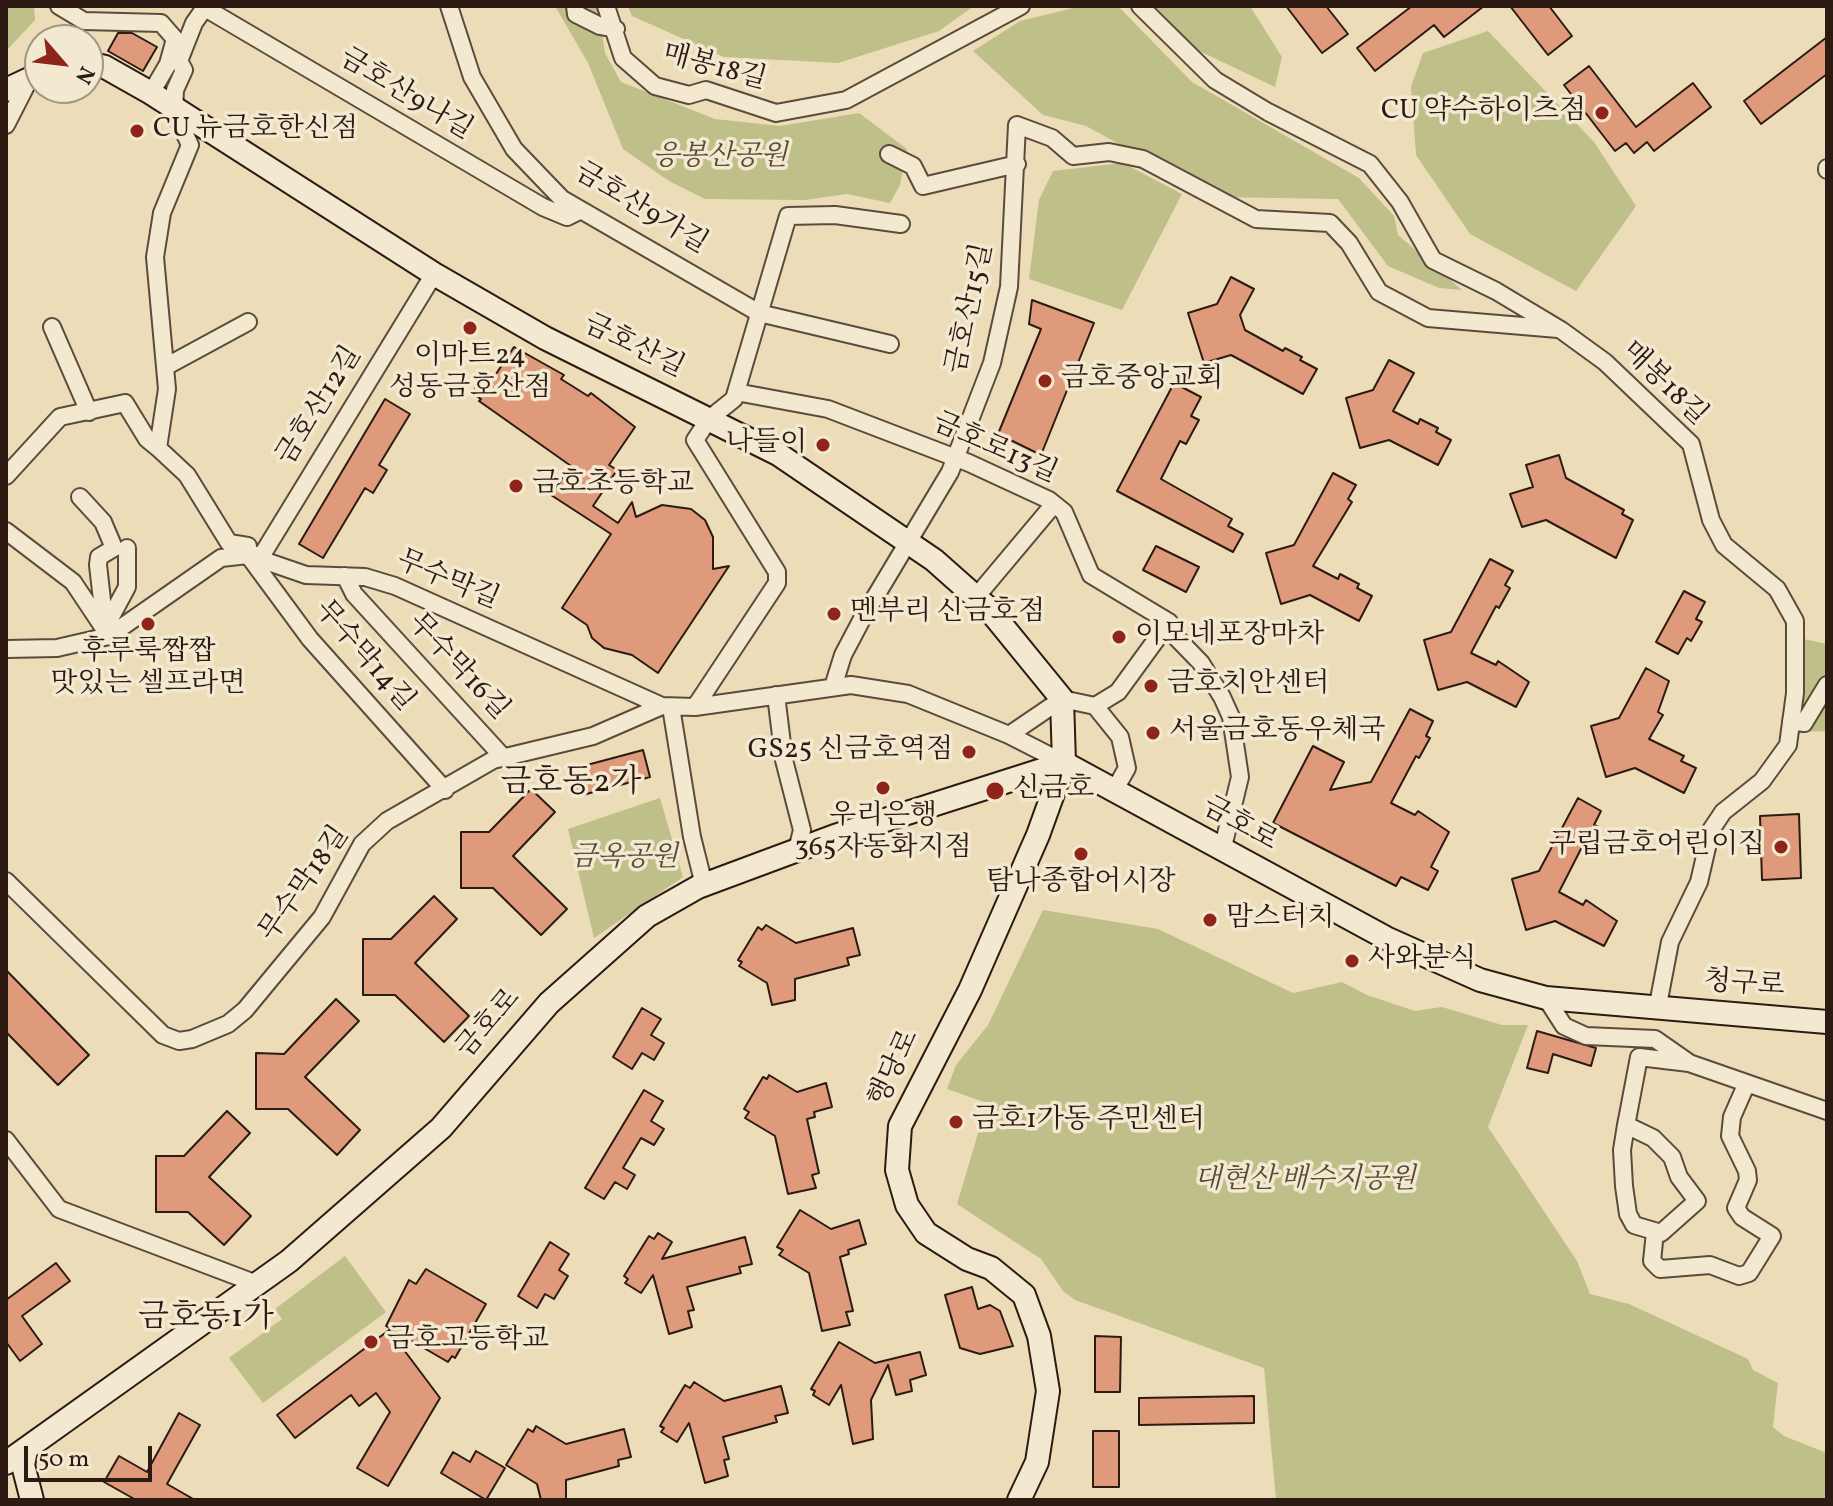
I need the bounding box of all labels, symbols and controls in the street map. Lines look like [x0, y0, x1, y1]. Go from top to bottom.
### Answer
north arrow [24, 24, 104, 104]
street label: 매봉18길 [658, 39, 770, 99]
street label: 금호산9나길 [332, 43, 478, 149]
text: N [66, 60, 101, 89]
place label: CU 약수하이츠점 [1381, 96, 1586, 130]
marker: CU 약수하이츠점 [1593, 104, 1611, 122]
place label: CU 뉴금호한신점 [153, 114, 358, 148]
marker: CU 뉴금호한신점 [128, 122, 146, 140]
park label: 응봉산공원 [652, 142, 788, 176]
street label: 금호산9가길 [567, 157, 713, 263]
street label: 금호산15길 [942, 241, 1002, 377]
street label: 금호산길 [577, 309, 689, 387]
marker: 이마트24 성동금호산점 [461, 319, 479, 337]
street label: 매봉18길 [1613, 336, 1713, 434]
street label: 금호산12길 [271, 341, 371, 473]
place label: 이마트24 성동금호산점 [389, 341, 551, 407]
place label: 금호중앙교회 [1061, 364, 1223, 398]
marker: 금호중앙교회 [1036, 372, 1054, 390]
street label: 금호로13길 [926, 408, 1062, 492]
place label: 나들이 [726, 428, 807, 462]
marker: 나들이 [814, 436, 832, 454]
place label: 금호초등학교 [532, 469, 694, 503]
marker: 금호초등학교 [507, 477, 525, 495]
street label: 무수막길 [391, 545, 503, 619]
street label: 무수막14길 [306, 595, 420, 719]
place label: 멘부리 신금호점 [850, 597, 1045, 631]
marker: 멘부리 신금호점 [825, 605, 843, 623]
street label: 무수막16길 [399, 608, 515, 728]
marker: 후루룩짭짭 맛있는 셀프라면 [139, 615, 157, 633]
place label: 이모네포장마차 [1135, 620, 1324, 654]
marker: 이모네포장마차 [1110, 628, 1128, 646]
place label: 후루룩짭짭 맛있는 셀프라면 [51, 637, 245, 703]
place label: 금호치안센터 [1167, 669, 1329, 703]
marker: 금호치안센터 [1142, 677, 1160, 695]
place label: 서울금호동우체국 [1169, 716, 1385, 750]
marker: 서울금호동우체국 [1144, 724, 1162, 742]
place label: GS25 신금호역점 [748, 735, 953, 769]
marker: GS25 신금호역점 [960, 743, 978, 761]
district label: 금호동2가 [501, 766, 641, 804]
place label: 신금호 [1013, 774, 1094, 808]
marker: 우리은행 365자동화지점 [874, 779, 892, 797]
marker: 신금호 [984, 780, 1006, 802]
street label: 금호로 [1195, 792, 1283, 860]
place label: 우리은행 365자동화지점 [794, 801, 972, 867]
street label: 무수막18길 [254, 821, 358, 949]
place label: 구립금호어린이집 [1549, 830, 1765, 864]
marker: 구립금호어린이집 [1772, 838, 1790, 856]
park label: 금옥공원 [570, 843, 678, 877]
marker: 탐나종합어시장 [1072, 845, 1090, 863]
place label: 탐나종합어시장 [986, 867, 1176, 901]
place label: 맘스터치 [1226, 903, 1334, 937]
marker: 맘스터치 [1201, 911, 1219, 929]
place label: 사와분식 [1368, 944, 1476, 978]
marker: 사와분식 [1343, 952, 1361, 970]
street label: 청구로 [1702, 966, 1786, 1006]
street label: 금호로 [451, 983, 529, 1067]
street label: 행당로 [864, 1025, 928, 1113]
place label: 금호1가동 주민센터 [972, 1105, 1205, 1139]
marker: 금호1가동 주민센터 [947, 1113, 965, 1131]
park label: 대현산 배수지공원 [1194, 1165, 1416, 1199]
district label: 금호동1가 [138, 1301, 274, 1339]
place label: 금호고등학교 [387, 1325, 549, 1359]
marker: 금호고등학교 [362, 1333, 380, 1351]
scale bar [28, 1430, 156, 1480]
text: 50 m [38, 1443, 90, 1477]

